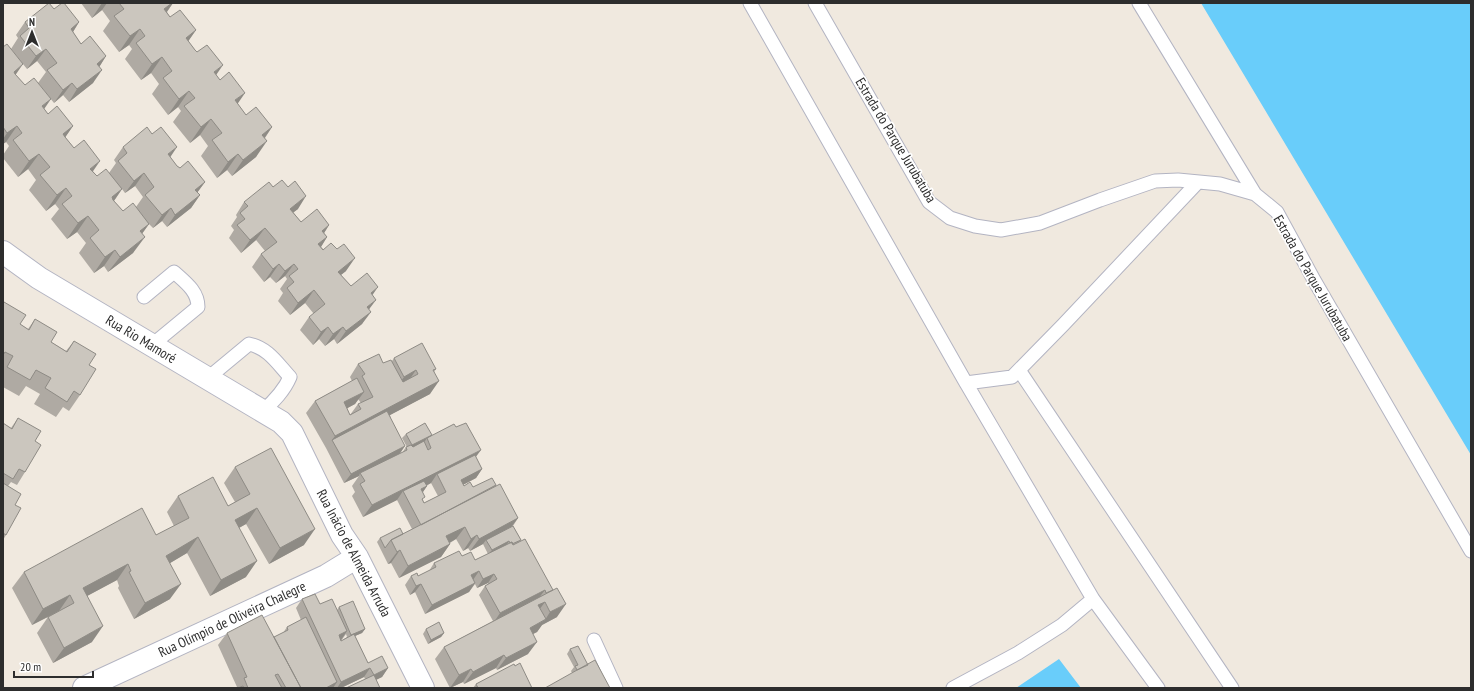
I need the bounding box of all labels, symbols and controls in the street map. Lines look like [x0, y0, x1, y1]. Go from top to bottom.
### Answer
north arrow [12, 12, 52, 52]
text: N [29, 15, 35, 29]
street label: Estrada do Parque Jurubatuba [852, 74, 940, 206]
street label: Estrada do Parque Jurubatuba [1270, 212, 1356, 344]
street label: Rua Rio Mamoré [102, 311, 180, 367]
street label: Rua Inácio de Almeida Arruda [313, 486, 395, 620]
street label: Rua Olímpio de Oliveira Chalegre [155, 577, 309, 661]
scale bar [14, 653, 93, 679]
text: 20 m [20, 659, 41, 674]

